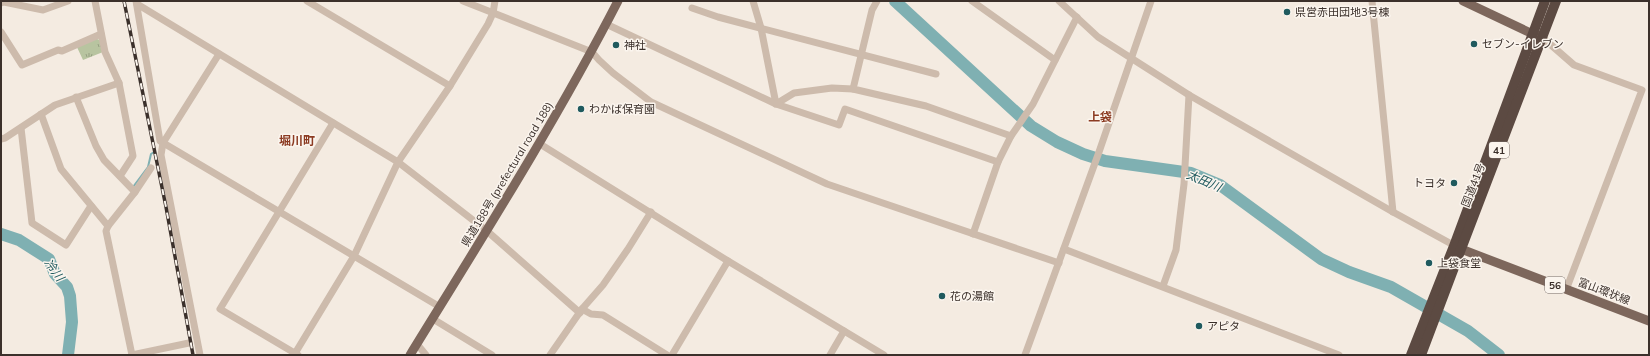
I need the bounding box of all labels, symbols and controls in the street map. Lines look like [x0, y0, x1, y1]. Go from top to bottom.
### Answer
place label: 県営赤田団地3号棟 [1295, 5, 1390, 19]
marker: 県営赤田団地3号棟 [1282, 7, 1292, 17]
place label: セブン-イレブン [1482, 37, 1564, 51]
place label: 神社 [624, 38, 646, 52]
marker: セブン-イレブン [1469, 39, 1479, 49]
marker: 神社 [611, 40, 621, 50]
street label: 県道188号 (prefectural road 188) [458, 99, 556, 249]
place label: わかば保育園 [589, 102, 655, 116]
marker: わかば保育園 [576, 104, 586, 114]
district label: 上袋 [1088, 109, 1112, 124]
district label: 堀川町 [279, 133, 315, 148]
road number: 41 [1489, 142, 1509, 158]
street label: 国道41号 [1458, 161, 1488, 209]
water label: 太田川 [1185, 167, 1226, 195]
place label: トヨタ [1413, 176, 1446, 190]
marker: トヨタ [1449, 178, 1459, 188]
water label: 冷川 [41, 256, 69, 285]
place label: 上袋食堂 [1437, 256, 1481, 270]
marker: 上袋食堂 [1424, 258, 1434, 268]
street label: 富山環状線 [1576, 275, 1632, 307]
road number: 56 [1545, 277, 1565, 293]
place label: 花の湯館 [950, 289, 994, 303]
marker: 花の湯館 [937, 291, 947, 301]
place label: アピタ [1207, 319, 1240, 333]
marker: アピタ [1194, 321, 1204, 331]

